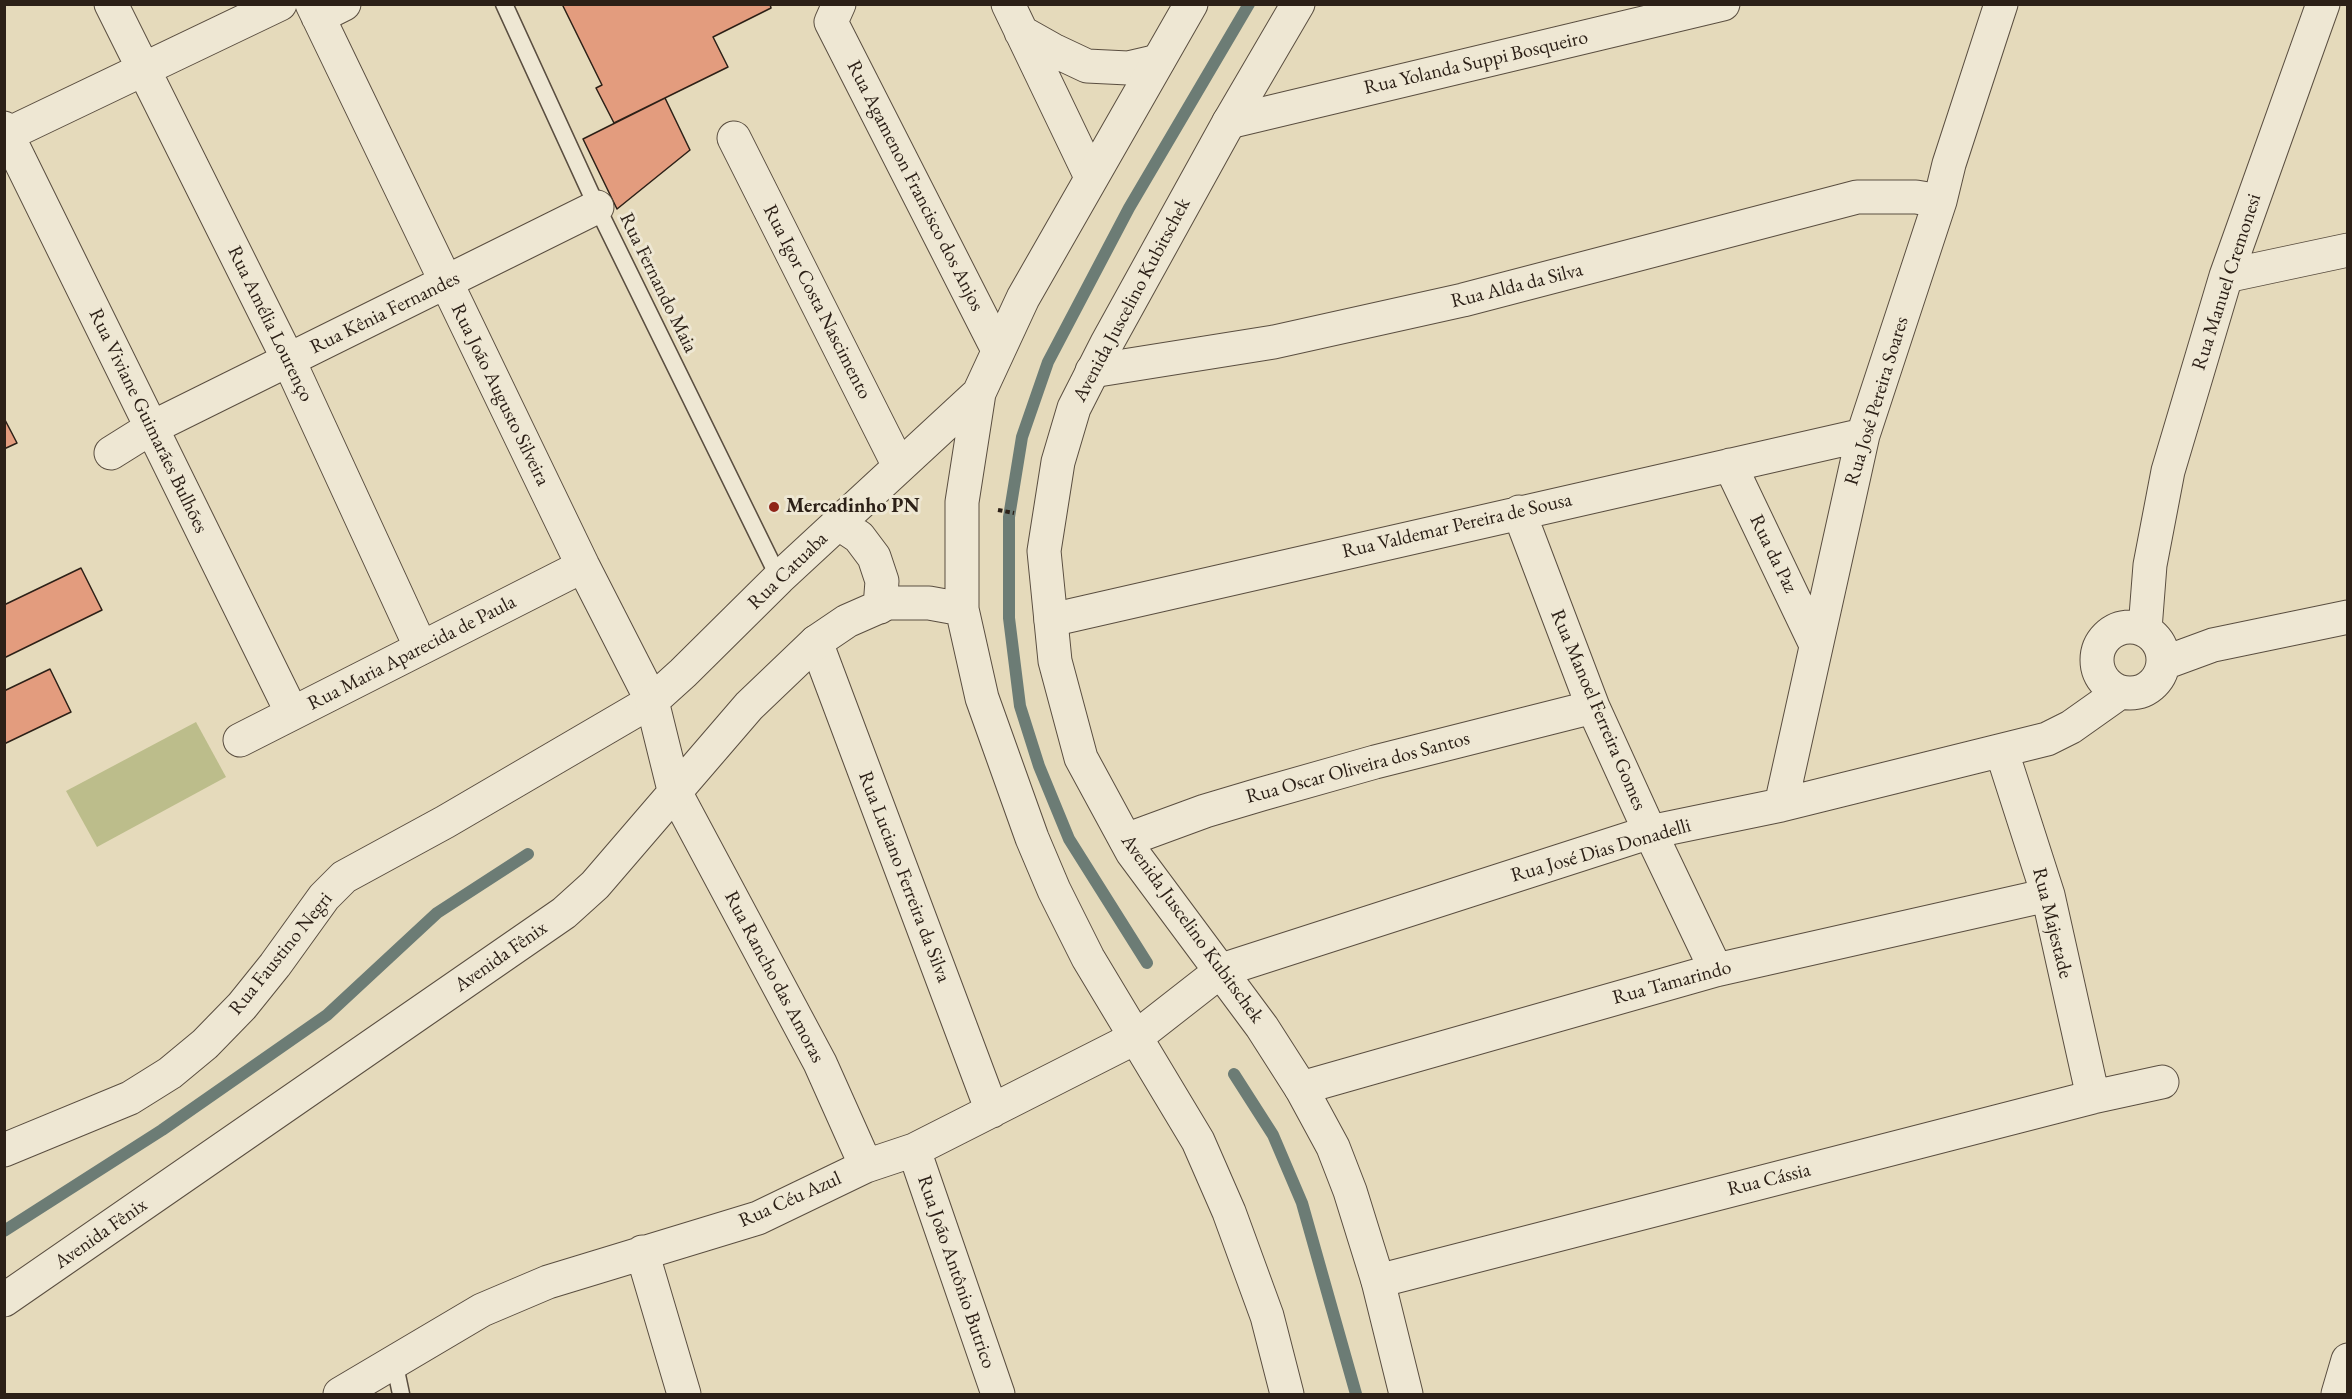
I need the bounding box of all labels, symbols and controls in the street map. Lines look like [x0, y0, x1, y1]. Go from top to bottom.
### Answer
street label: Rua Yolanda Suppi Bosqueiro [1362, 26, 1590, 100]
street label: Rua Agamenon Francisco dos Anjos [841, 57, 989, 315]
street label: Rua Manuel Cremonesi [2187, 191, 2267, 373]
street label: Avenida Juscelino Kubitschek [1068, 194, 1196, 406]
street label: Rua Igor Costa Nascimento [757, 201, 877, 403]
street label: Rua Fernando Maia [614, 209, 702, 357]
street label: Rua Amélia Lourenço [222, 242, 318, 406]
street label: Rua Alda da Silva [1449, 258, 1585, 314]
street label: Rua Kênia Fernandes [306, 266, 464, 360]
street label: Rua João Augusto Silveira [445, 300, 555, 490]
street label: Rua Viviane Guimarães Bulhões [83, 305, 213, 537]
street label: Rua José Pereira Soares [1840, 314, 1914, 488]
street label: Rua Valdemar Pereira de Sousa [1340, 488, 1574, 564]
place label: Mercadinho PN [786, 495, 920, 519]
marker: Mercadinho PN [767, 500, 781, 514]
street label: Rua da Paz [1744, 511, 1802, 597]
street label: Rua Catuaba [743, 527, 833, 615]
street label: Rua Maria Aparecida de Paula [304, 590, 520, 716]
street label: Rua Manoel Ferreira Gomes [1545, 606, 1651, 814]
street label: Rua Oscar Oliveira dos Santos [1244, 727, 1472, 809]
street label: Rua Luciano Ferreira da Silva [853, 768, 955, 986]
street label: Rua José Dias Donadelli [1508, 814, 1694, 888]
street label: Avenida Juscelino Kubitschek [1115, 830, 1269, 1028]
street label: Rua Majestade [2027, 865, 2077, 981]
street label: Rua Rancho das Amoras [719, 887, 829, 1067]
street label: Rua Faustino Negri [224, 888, 338, 1020]
street label: Avenida Fênix [450, 916, 552, 998]
street label: Rua Tamarindo [1610, 956, 1734, 1010]
street label: Rua Cássia [1725, 1158, 1813, 1202]
street label: Rua Céu Azul [735, 1167, 845, 1233]
street label: Rua João Antônio Butrico [912, 1172, 1000, 1372]
street label: Avenida Fênix [50, 1193, 152, 1275]

